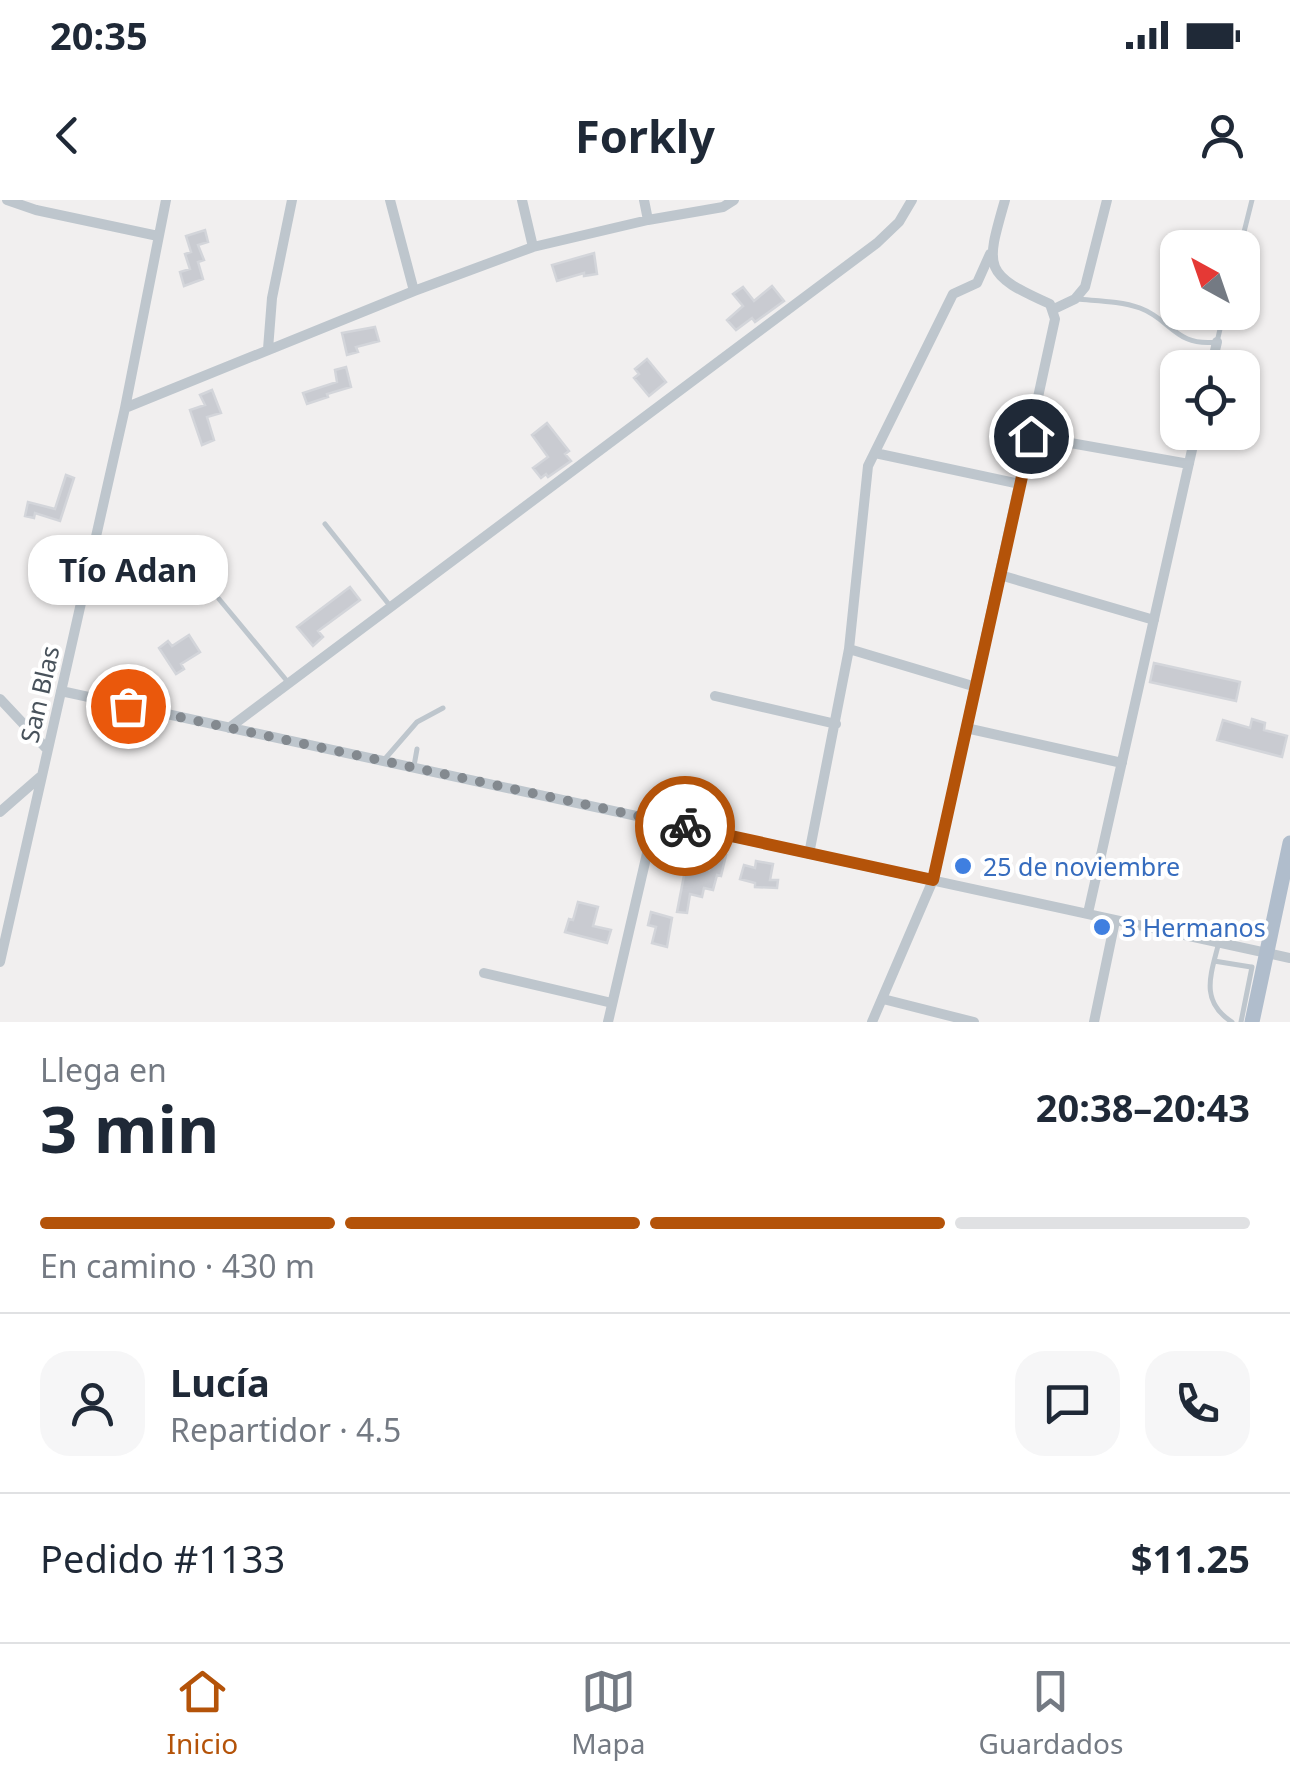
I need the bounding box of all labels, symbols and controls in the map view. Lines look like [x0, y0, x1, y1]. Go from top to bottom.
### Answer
text: 20:35 [50, 9, 148, 61]
text: Forkly [575, 105, 715, 166]
icon: back [40, 108, 95, 163]
icon: person [1195, 108, 1250, 163]
north arrow [1160, 230, 1260, 330]
map controls [1160, 230, 1260, 450]
button: locate [1160, 350, 1260, 450]
pin [989, 394, 1074, 479]
icon: home [1004, 409, 1059, 464]
callout: Tío Adan [28, 536, 228, 606]
text: Tío Adan [59, 548, 197, 591]
street label: San Blas [11, 642, 67, 746]
pin [86, 664, 171, 749]
icon: bag [101, 679, 156, 734]
courier [635, 776, 735, 876]
icon: bike [658, 799, 713, 854]
place label: 25 de noviembre [983, 849, 1180, 883]
marker: 25 de noviembre [952, 855, 974, 877]
place label: 3 Hermanos [1122, 910, 1266, 944]
marker: 3 Hermanos [1091, 916, 1113, 938]
text: Llega en [40, 1048, 167, 1091]
text: 20:38–20:43 [1036, 1081, 1250, 1133]
text: 3 min [40, 1084, 219, 1172]
text: En camino · 430 m [40, 1244, 315, 1287]
button: person [40, 1351, 145, 1456]
button: chat [1015, 1351, 1120, 1456]
button: phone [1145, 1351, 1250, 1456]
text: Lucía [170, 1356, 270, 1408]
text: Repartidor · 4.5 [170, 1408, 401, 1451]
text: Pedido #1133 [40, 1532, 285, 1584]
text: $11.25 [1131, 1532, 1250, 1584]
tab: Inicio [167, 1664, 238, 1762]
tab: Mapa [571, 1664, 645, 1762]
tab: Guardados [979, 1664, 1123, 1762]

